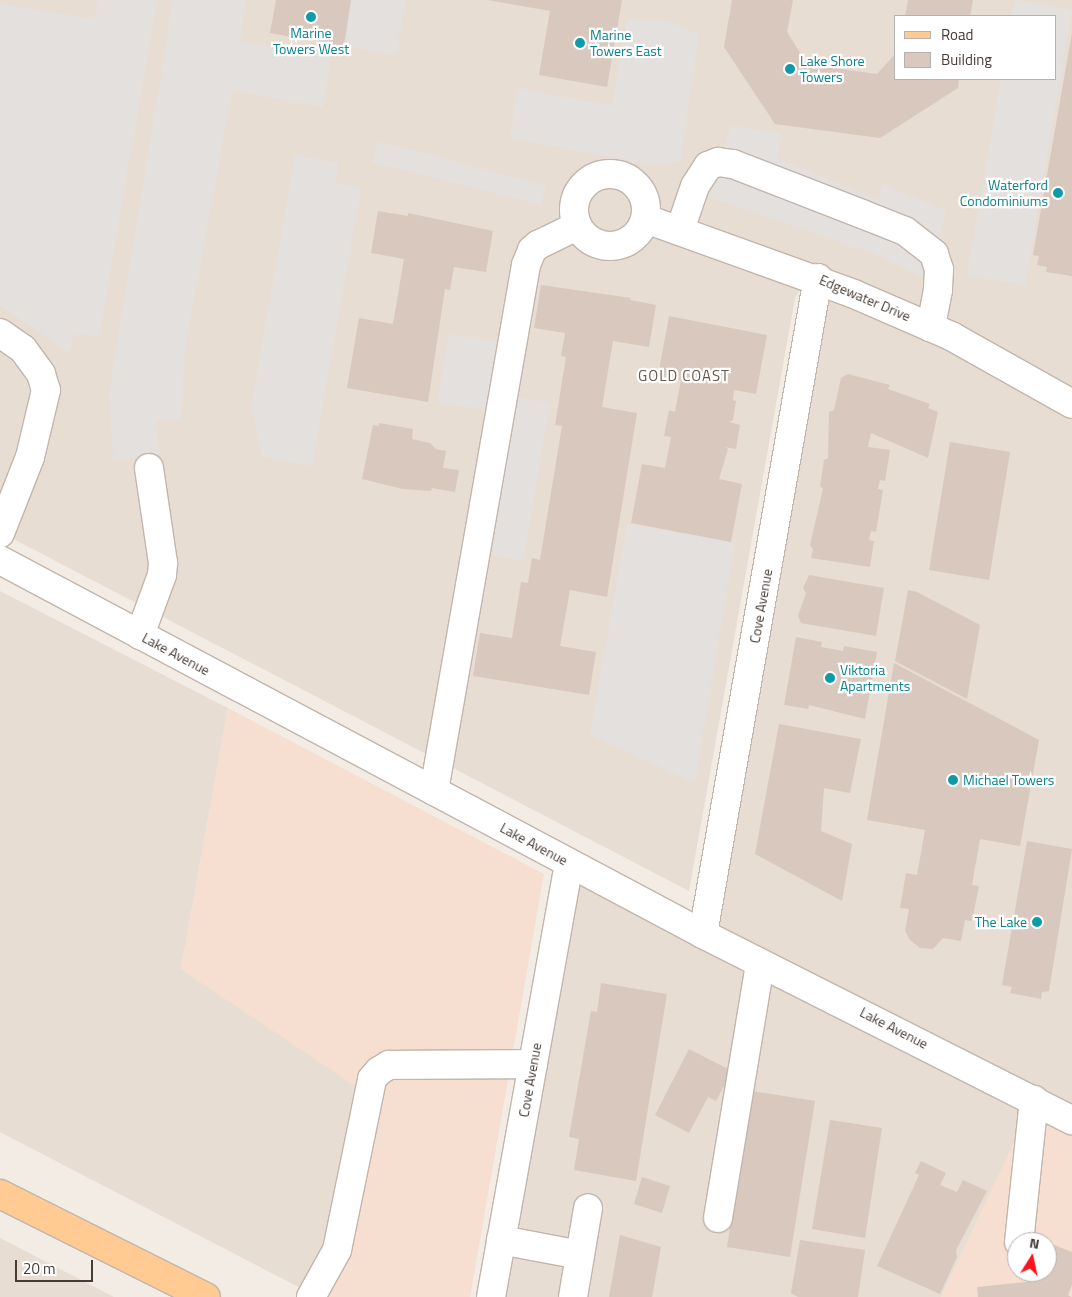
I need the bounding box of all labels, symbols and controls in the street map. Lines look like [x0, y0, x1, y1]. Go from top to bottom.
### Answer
marker: Marine Towers West [305, 11, 317, 23]
legend [894, 15, 1057, 80]
text: Road [941, 23, 973, 46]
place label: Marine Towers West [273, 25, 349, 58]
place label: Marine Towers East [590, 27, 662, 59]
marker: Marine Towers East [574, 37, 586, 49]
text: Building [941, 48, 992, 71]
place label: Lake Shore Towers [800, 53, 865, 85]
marker: Lake Shore Towers [784, 63, 796, 75]
place label: Waterford Condominiums [960, 177, 1048, 210]
marker: Waterford Condominiums [1052, 187, 1064, 199]
street label: Edgewater Drive [817, 271, 913, 325]
district label: GOLD COAST [637, 367, 731, 385]
street label: Cove Avenue [746, 567, 776, 645]
street label: Lake Avenue [139, 629, 213, 679]
place label: Viktoria Apartments [840, 662, 910, 694]
marker: Viktoria Apartments [824, 672, 836, 684]
place label: Michael Towers [963, 772, 1054, 788]
marker: Michael Towers [947, 774, 959, 786]
street label: Lake Avenue [497, 819, 571, 869]
place label: The Lake [975, 914, 1027, 930]
marker: The Lake [1031, 916, 1043, 928]
street label: Lake Avenue [857, 1004, 931, 1052]
street label: Cove Avenue [515, 1041, 545, 1119]
north arrow [1007, 1232, 1057, 1282]
text: N [1028, 1232, 1041, 1254]
scale bar [18, 1250, 95, 1282]
text: 20 m [23, 1257, 56, 1280]

